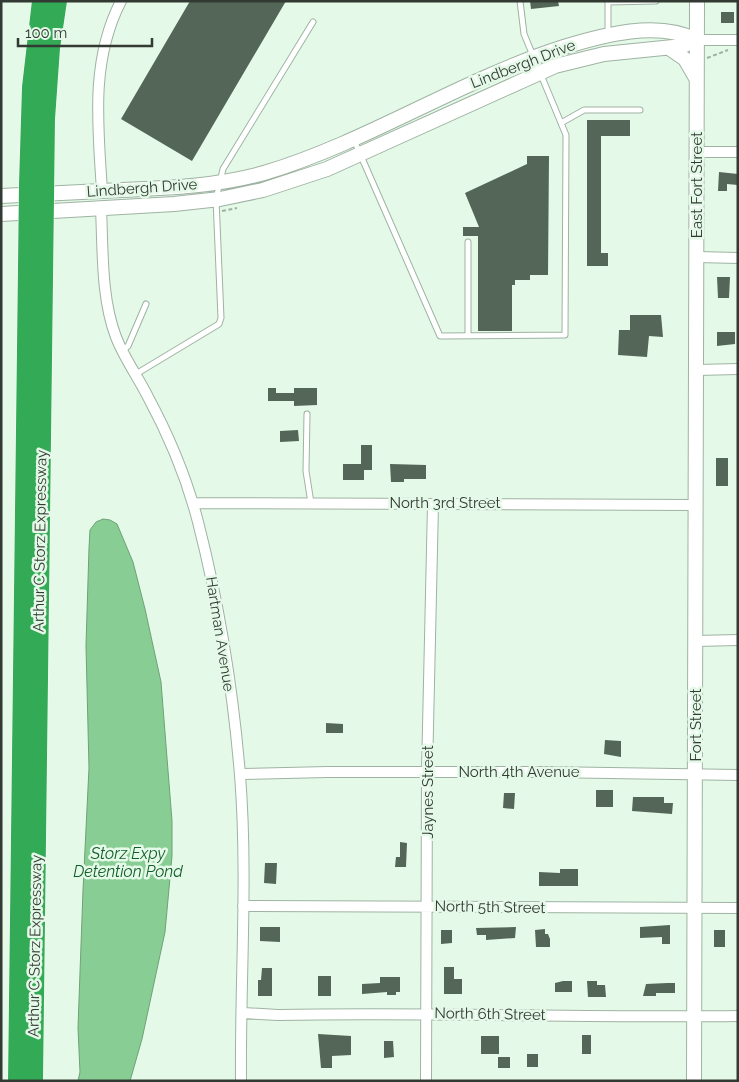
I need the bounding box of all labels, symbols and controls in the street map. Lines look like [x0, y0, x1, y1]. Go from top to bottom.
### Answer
scale bar [18, 15, 151, 47]
text: 100 m [25, 24, 67, 42]
street label: Lindbergh Drive [468, 36, 578, 92]
street label: East Fort Street [688, 132, 706, 238]
street label: Lindbergh Drive [86, 175, 198, 201]
street label: Arthur C Storz Expressway [29, 450, 51, 632]
street label: North 3rd Street [389, 494, 501, 512]
street label: Hartman Avenue [202, 575, 238, 693]
street label: Fort Street [687, 689, 705, 761]
street label: Jaynes Street [419, 745, 437, 839]
street label: North 4th Avenue [458, 763, 580, 781]
water label: Storz Expy Detention Pond [73, 844, 183, 881]
street label: Arthur C Storz Expressway [24, 855, 46, 1037]
street label: North 5th Street [435, 897, 545, 917]
street label: North 6th Street [434, 1004, 546, 1024]

